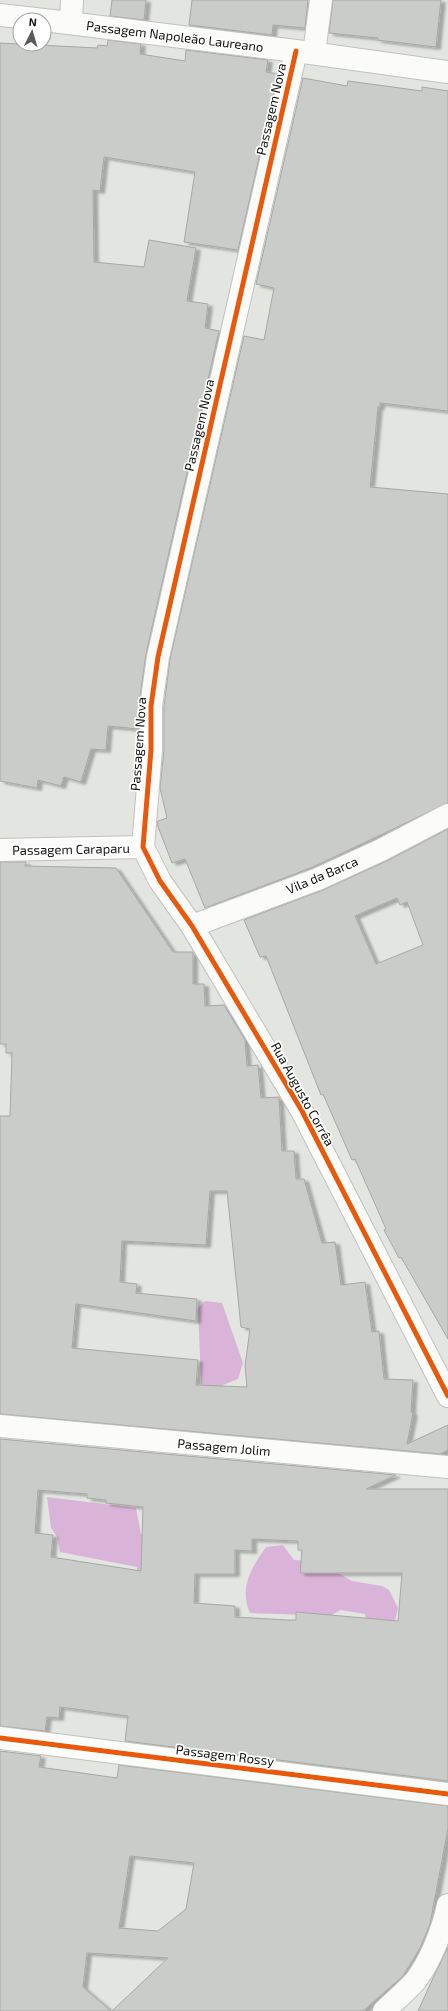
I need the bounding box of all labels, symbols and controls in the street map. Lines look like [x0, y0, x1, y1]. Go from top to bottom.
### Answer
north arrow [12, 12, 52, 52]
text: N [28, 15, 37, 28]
street label: Passagem Napoleão Laureano [85, 17, 265, 55]
street label: Passagem Nova [253, 61, 289, 157]
street label: Passagem Nova [181, 377, 217, 473]
street label: Passagem Nova [127, 697, 149, 791]
street label: Passagem Caraparu [12, 840, 130, 858]
street label: Vila da Barca [284, 853, 360, 897]
street label: Rua Augusto Corrêa [268, 1039, 338, 1149]
street label: Passagem Jolim [177, 1435, 271, 1459]
street label: Passagem Rossy [175, 1741, 275, 1769]

